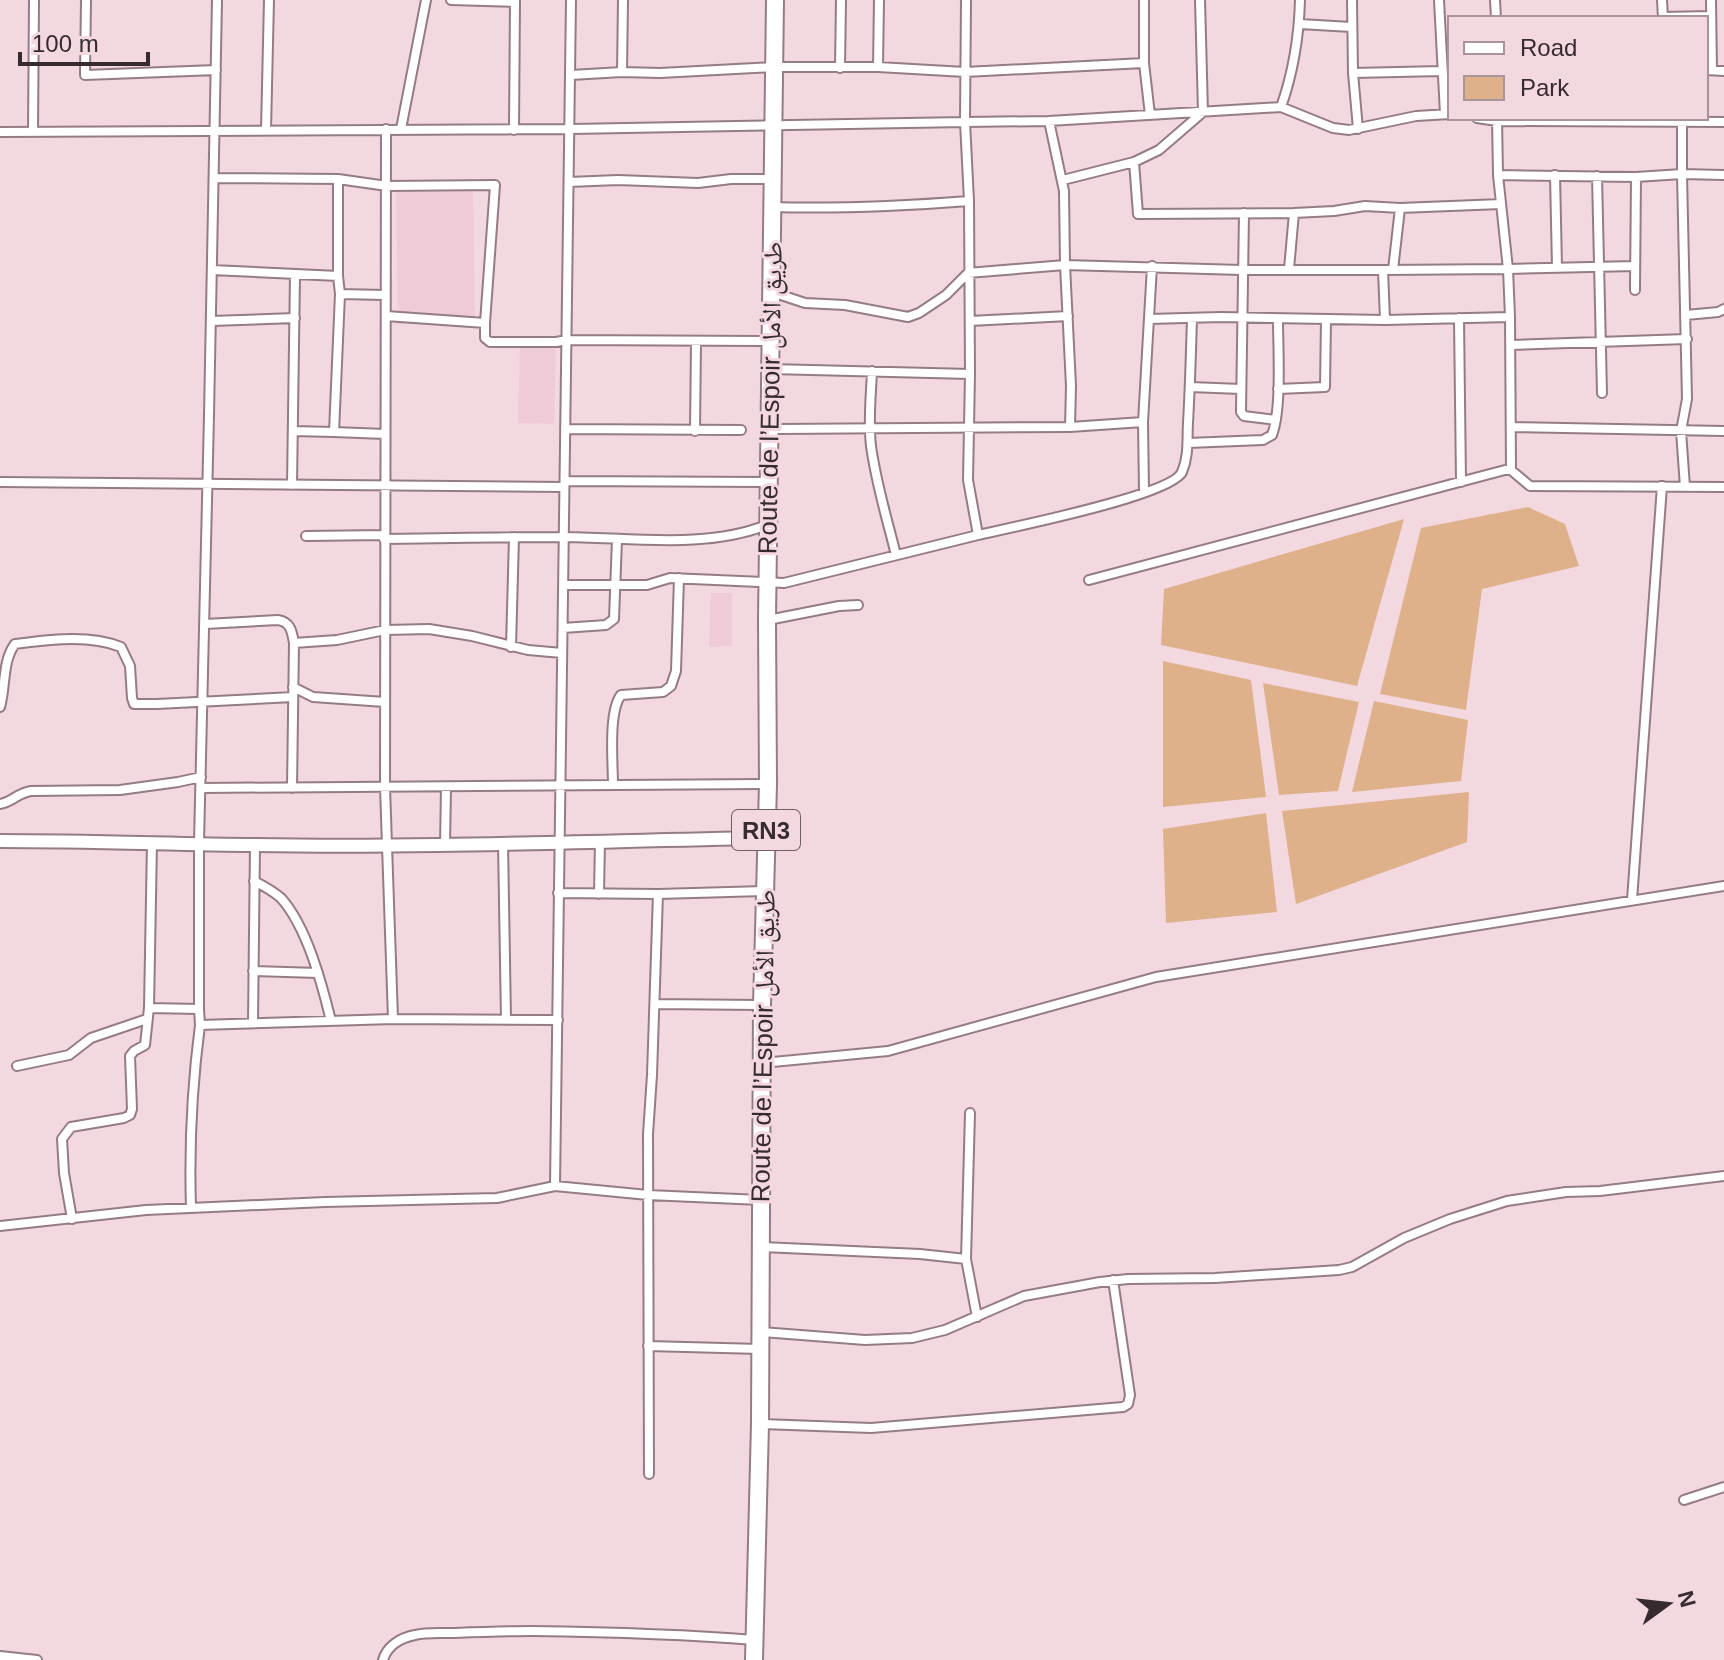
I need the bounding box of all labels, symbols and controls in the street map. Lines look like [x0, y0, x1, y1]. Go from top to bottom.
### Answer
scale bar [20, 16, 148, 66]
legend [1448, 16, 1708, 120]
text: 100 m [32, 30, 99, 57]
text: Road [1520, 34, 1577, 61]
text: Park [1520, 74, 1570, 101]
street label: Route de l’Espoir طريق الأمل [752, 241, 789, 555]
road number: RN3 [732, 810, 800, 850]
street label: Route de l’Espoir طريق الأمل [745, 889, 782, 1203]
north arrow [1628, 1564, 1708, 1644]
text: N [1673, 1588, 1701, 1610]

